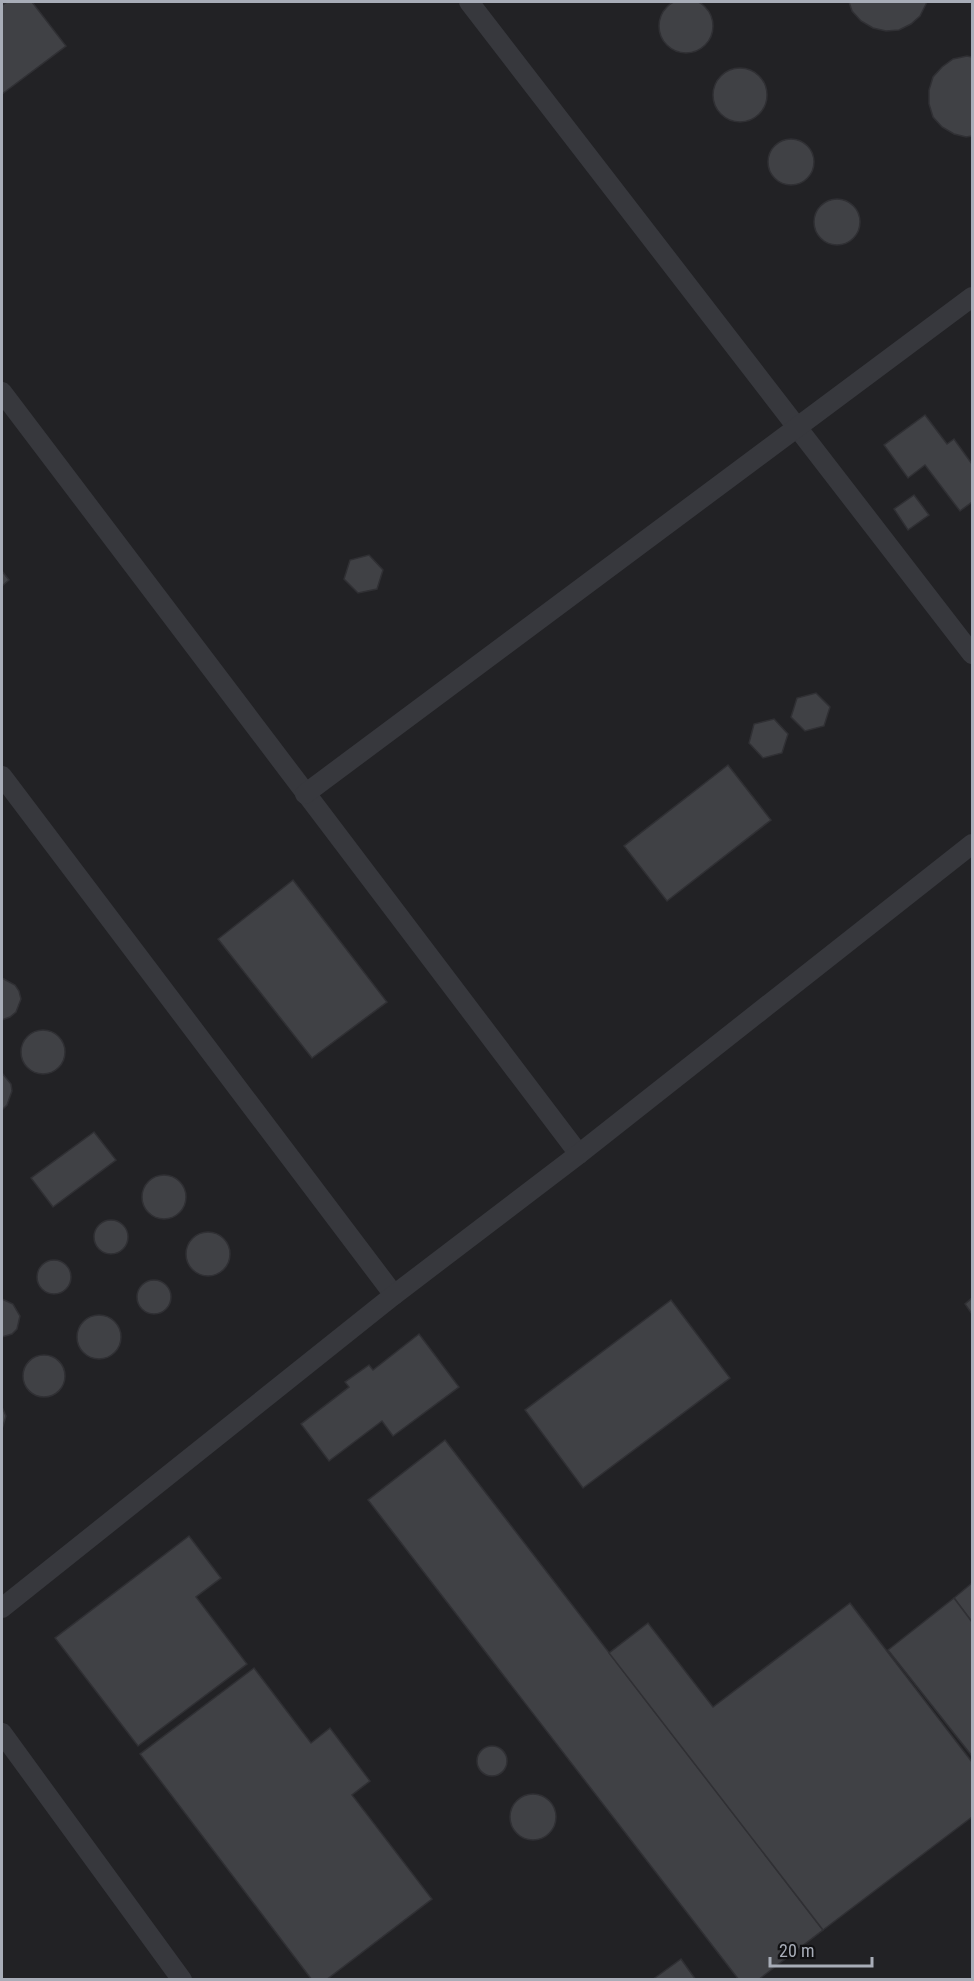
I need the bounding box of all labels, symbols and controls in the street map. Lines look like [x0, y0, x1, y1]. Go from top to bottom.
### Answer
scale bar [770, 1930, 872, 1968]
text: 20 m [779, 1940, 814, 1961]

